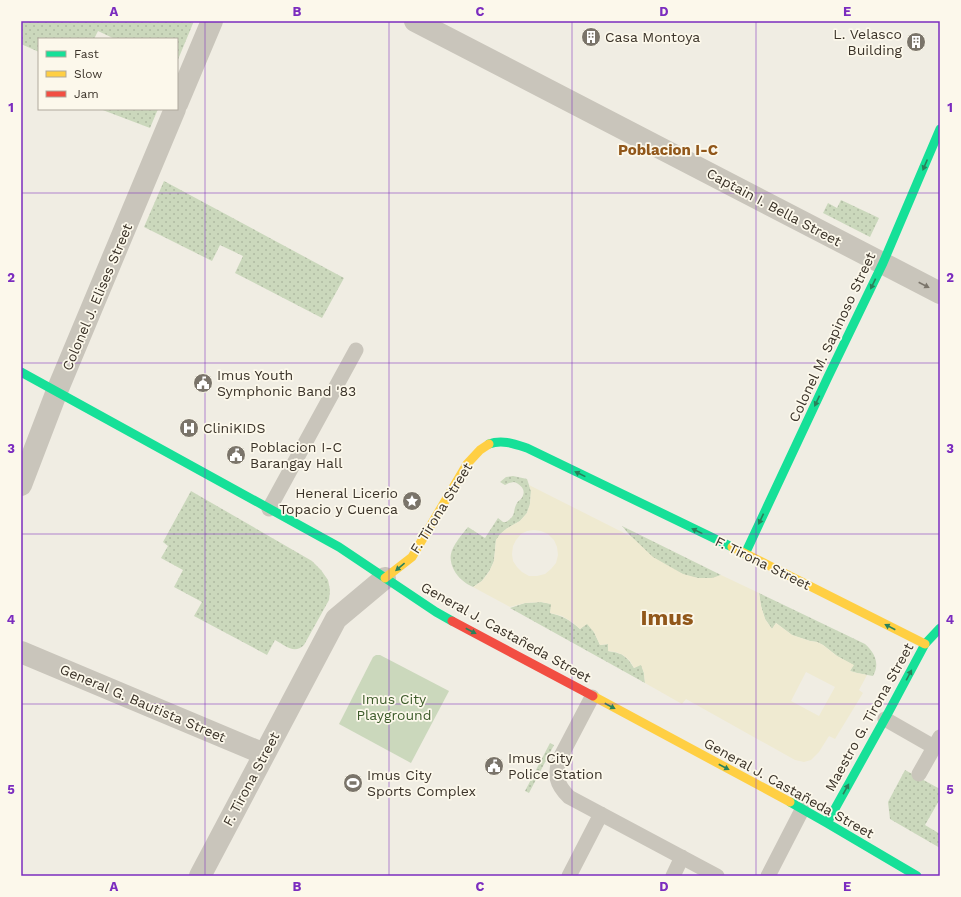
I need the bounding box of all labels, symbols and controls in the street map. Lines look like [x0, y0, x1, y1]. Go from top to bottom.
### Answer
text: A [110, 4, 119, 19]
text: B [293, 4, 302, 19]
text: C [476, 4, 485, 19]
text: D [659, 4, 669, 19]
text: E [843, 4, 851, 19]
building icon: Casa Montoya [580, 26, 602, 48]
place label: L. Velasco Building [833, 26, 903, 58]
place label: Casa Montoya [605, 29, 700, 45]
building icon: L. Velasco Building [905, 31, 927, 53]
legend [38, 38, 178, 110]
text: Fast [74, 47, 99, 61]
text: Slow [74, 67, 102, 81]
text: Jam [74, 87, 99, 101]
text: 1 [8, 100, 14, 115]
text: 1 [947, 100, 953, 115]
district label: Poblacion I-C [618, 141, 718, 159]
one-way arrow [921, 159, 928, 171]
street label: Captain I. Bella Street [704, 165, 844, 249]
street label: Colonel J. Elises Street [59, 221, 135, 373]
street label: Colonel M. Sapinoso Street [786, 249, 878, 424]
text: 2 [7, 270, 15, 285]
text: 2 [946, 270, 954, 285]
one-way arrow [870, 278, 876, 290]
one-way arrow [918, 281, 930, 288]
place label: Imus Youth Symphonic Band '83 [217, 367, 356, 399]
public building icon: Imus Youth Symphonic Band '83 [192, 372, 214, 394]
one-way arrow [813, 396, 819, 408]
hospital icon: CliniKIDS [178, 417, 200, 439]
place label: CliniKIDS [203, 420, 265, 436]
place label: Poblacion I-C Barangay Hall [250, 439, 343, 471]
text: 3 [7, 441, 15, 456]
text: 3 [946, 441, 954, 456]
public building icon: Poblacion I-C Barangay Hall [225, 444, 247, 466]
street label: F. Tirona Street [407, 460, 475, 556]
one-way arrow [575, 471, 586, 477]
place label: Heneral Licerio Topacio y Cuenca [279, 485, 398, 517]
place icon: Heneral Licerio Topacio y Cuenca [401, 490, 423, 512]
one-way arrow [758, 513, 764, 525]
one-way arrow [691, 528, 703, 534]
street label: F. Tirona Street [713, 533, 813, 593]
one-way arrow [394, 562, 405, 571]
street label: General J. Castañeda Street [418, 579, 594, 685]
district label: Imus [641, 605, 694, 630]
text: 4 [7, 612, 16, 627]
text: 4 [946, 612, 955, 627]
one-way arrow [885, 623, 896, 630]
one-way arrow [465, 627, 477, 634]
street label: Maestro G. Tirona Street [822, 640, 917, 794]
street label: General G. Bautista Street [58, 661, 228, 745]
one-way arrow [905, 670, 912, 681]
park label: Imus City Playground [357, 691, 431, 723]
one-way arrow [604, 703, 616, 710]
street label: F. Tirona Street [219, 729, 283, 829]
street label: General J. Castañeda Street [701, 735, 877, 841]
place label: Imus City Police Station [508, 750, 603, 782]
public building icon: Imus City Police Station [483, 755, 505, 777]
one-way arrow [719, 764, 730, 771]
place label: Imus City Sports Complex [367, 767, 476, 799]
sports icon: Imus City Sports Complex [342, 772, 364, 794]
text: 5 [7, 782, 15, 797]
text: 5 [946, 782, 954, 797]
one-way arrow [842, 783, 849, 795]
text: A [110, 879, 119, 894]
text: B [293, 879, 302, 894]
text: C [476, 879, 485, 894]
text: D [659, 879, 669, 894]
text: E [843, 879, 851, 894]

